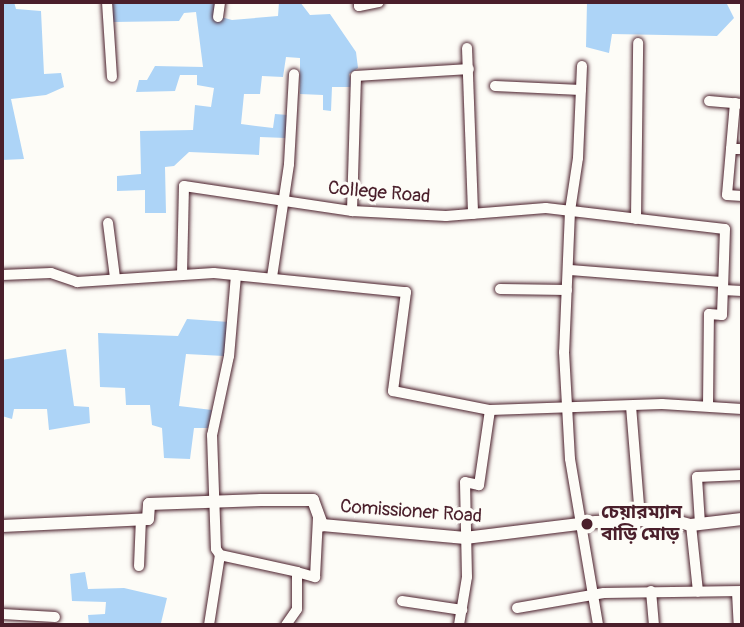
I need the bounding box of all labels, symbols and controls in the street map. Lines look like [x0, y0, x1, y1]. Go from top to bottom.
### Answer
street label: College Road [327, 177, 431, 209]
street label: Comissioner Road [339, 496, 483, 528]
place label: চেয়ারম্যান বাড়ি মোড় [601, 502, 682, 546]
marker: চেয়ারম্যান বাড়ি মোড় [579, 516, 595, 532]

